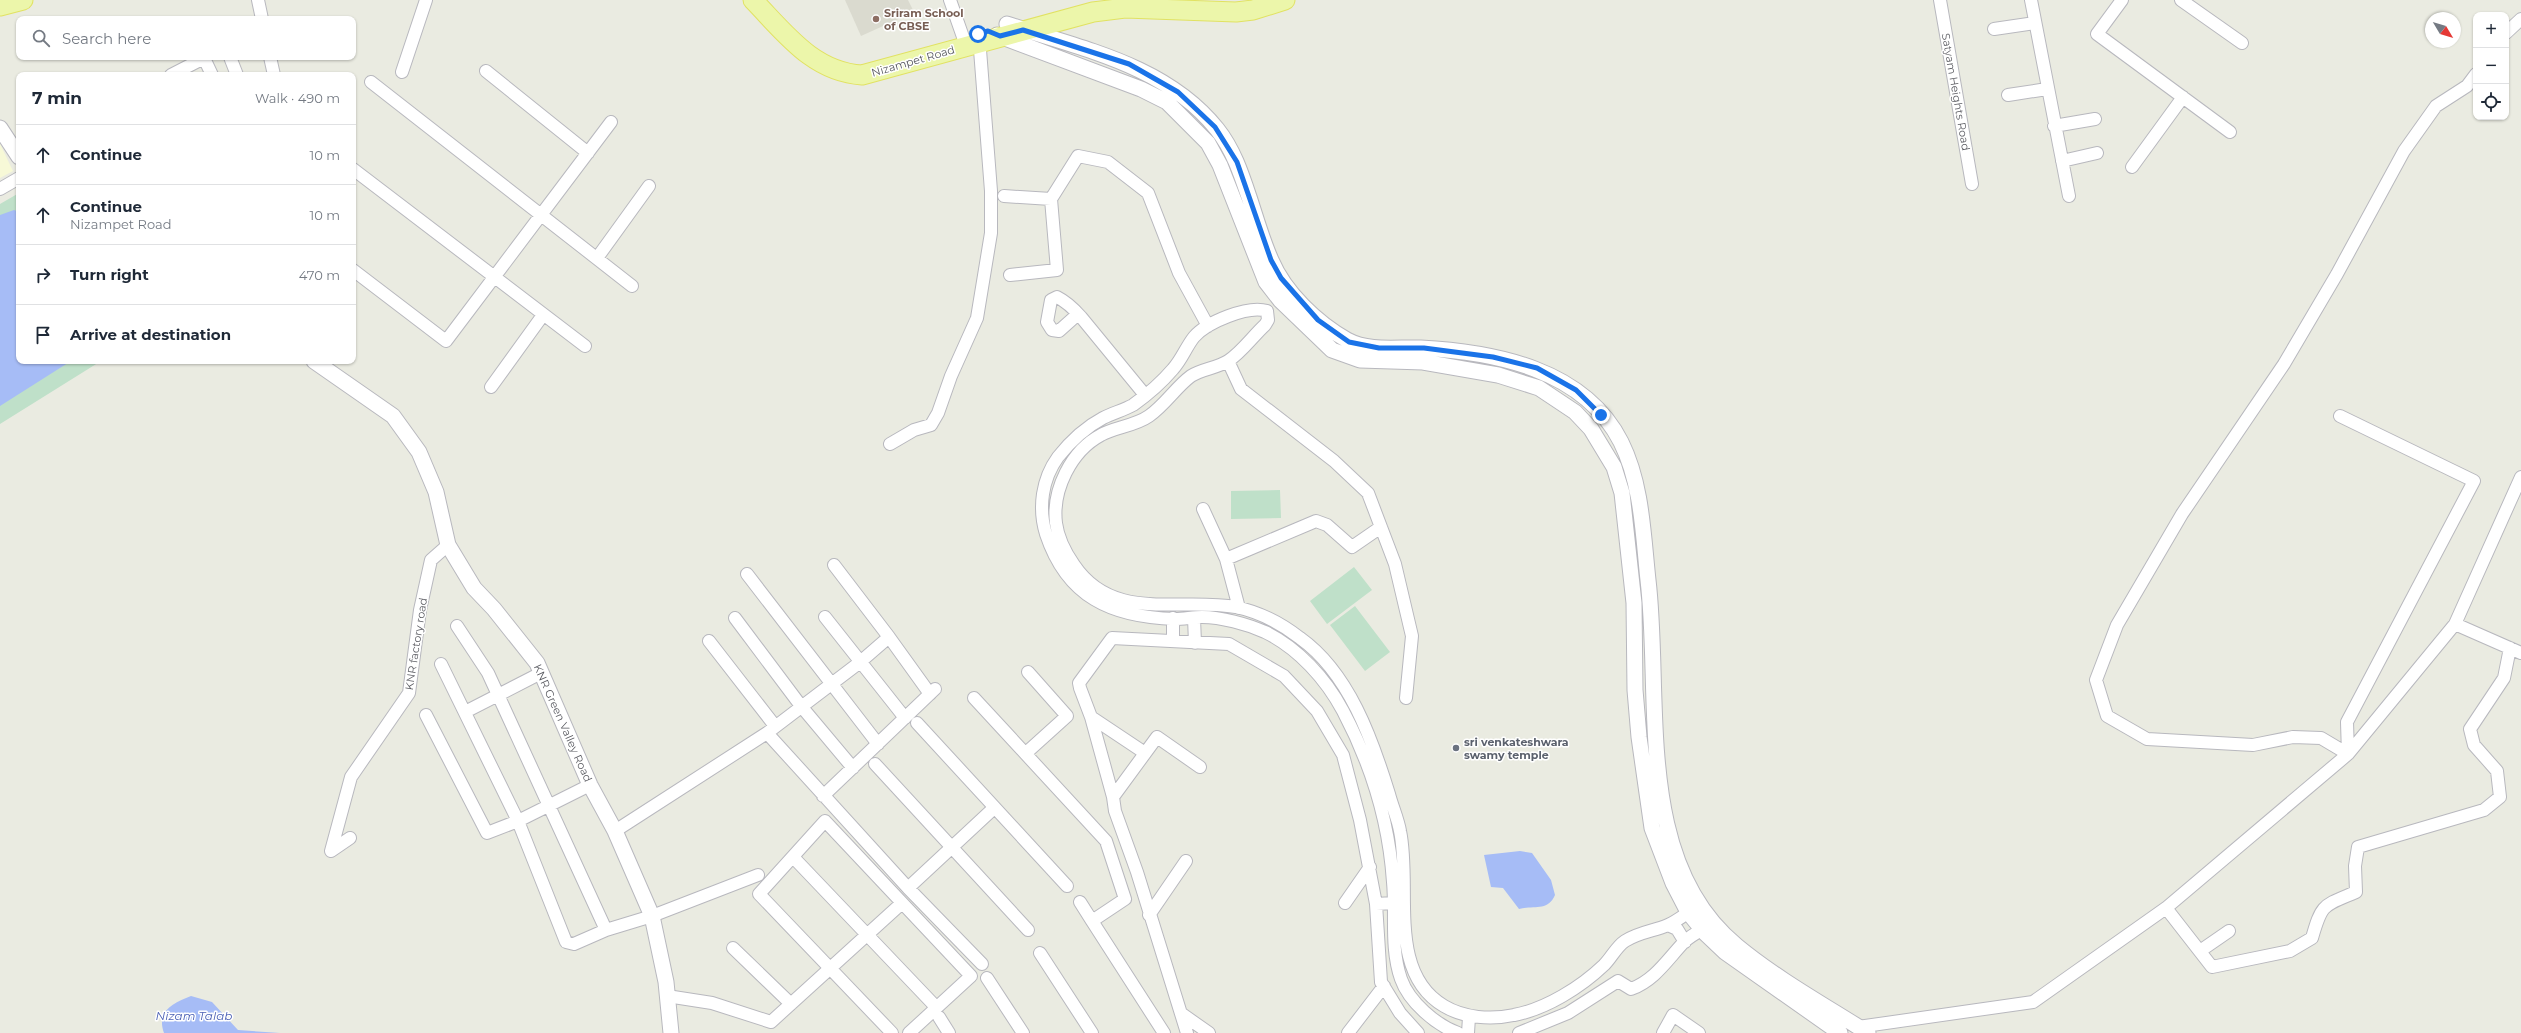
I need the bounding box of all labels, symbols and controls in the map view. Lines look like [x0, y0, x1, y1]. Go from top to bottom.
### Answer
place label: Sriram School of CBSE [884, 6, 964, 33]
north arrow [2425, 12, 2461, 48]
map controls [2473, 12, 2509, 120]
button: + [2473, 12, 2509, 48]
marker: Sriram School of CBSE [871, 14, 881, 24]
search box [16, 16, 356, 60]
route start [969, 25, 987, 43]
icon: search [30, 27, 52, 49]
text: Search here [62, 29, 151, 48]
street label: Satyam Heights Road [1939, 32, 1973, 152]
street label: Nizampet Road [870, 42, 956, 80]
button: − [2473, 48, 2509, 84]
button: locate [2473, 84, 2509, 120]
text: 7 min [32, 88, 82, 108]
text: Walk · 490 m [255, 90, 340, 106]
icon: ahead [32, 144, 54, 166]
text: Continue [70, 145, 142, 164]
text: 10 m [310, 147, 340, 163]
text: Continue [70, 197, 142, 216]
icon: ahead [32, 204, 54, 226]
text: 10 m [310, 207, 340, 223]
text: Nizampet Road [70, 216, 172, 232]
icon: right [32, 264, 54, 286]
text: Turn right [70, 265, 149, 284]
text: 470 m [299, 267, 340, 283]
icon: arrive [32, 324, 54, 346]
text: Arrive at destination [70, 325, 231, 344]
route end [1592, 406, 1610, 424]
street label: KNR factory road [402, 597, 430, 691]
street label: KNR Green Valley Road [531, 662, 595, 784]
place label: sri venkateshwara swamy temple [1464, 735, 1569, 762]
marker: sri venkateshwara swamy temple [1451, 743, 1461, 753]
water label: Nizam Talab [156, 1008, 232, 1023]

